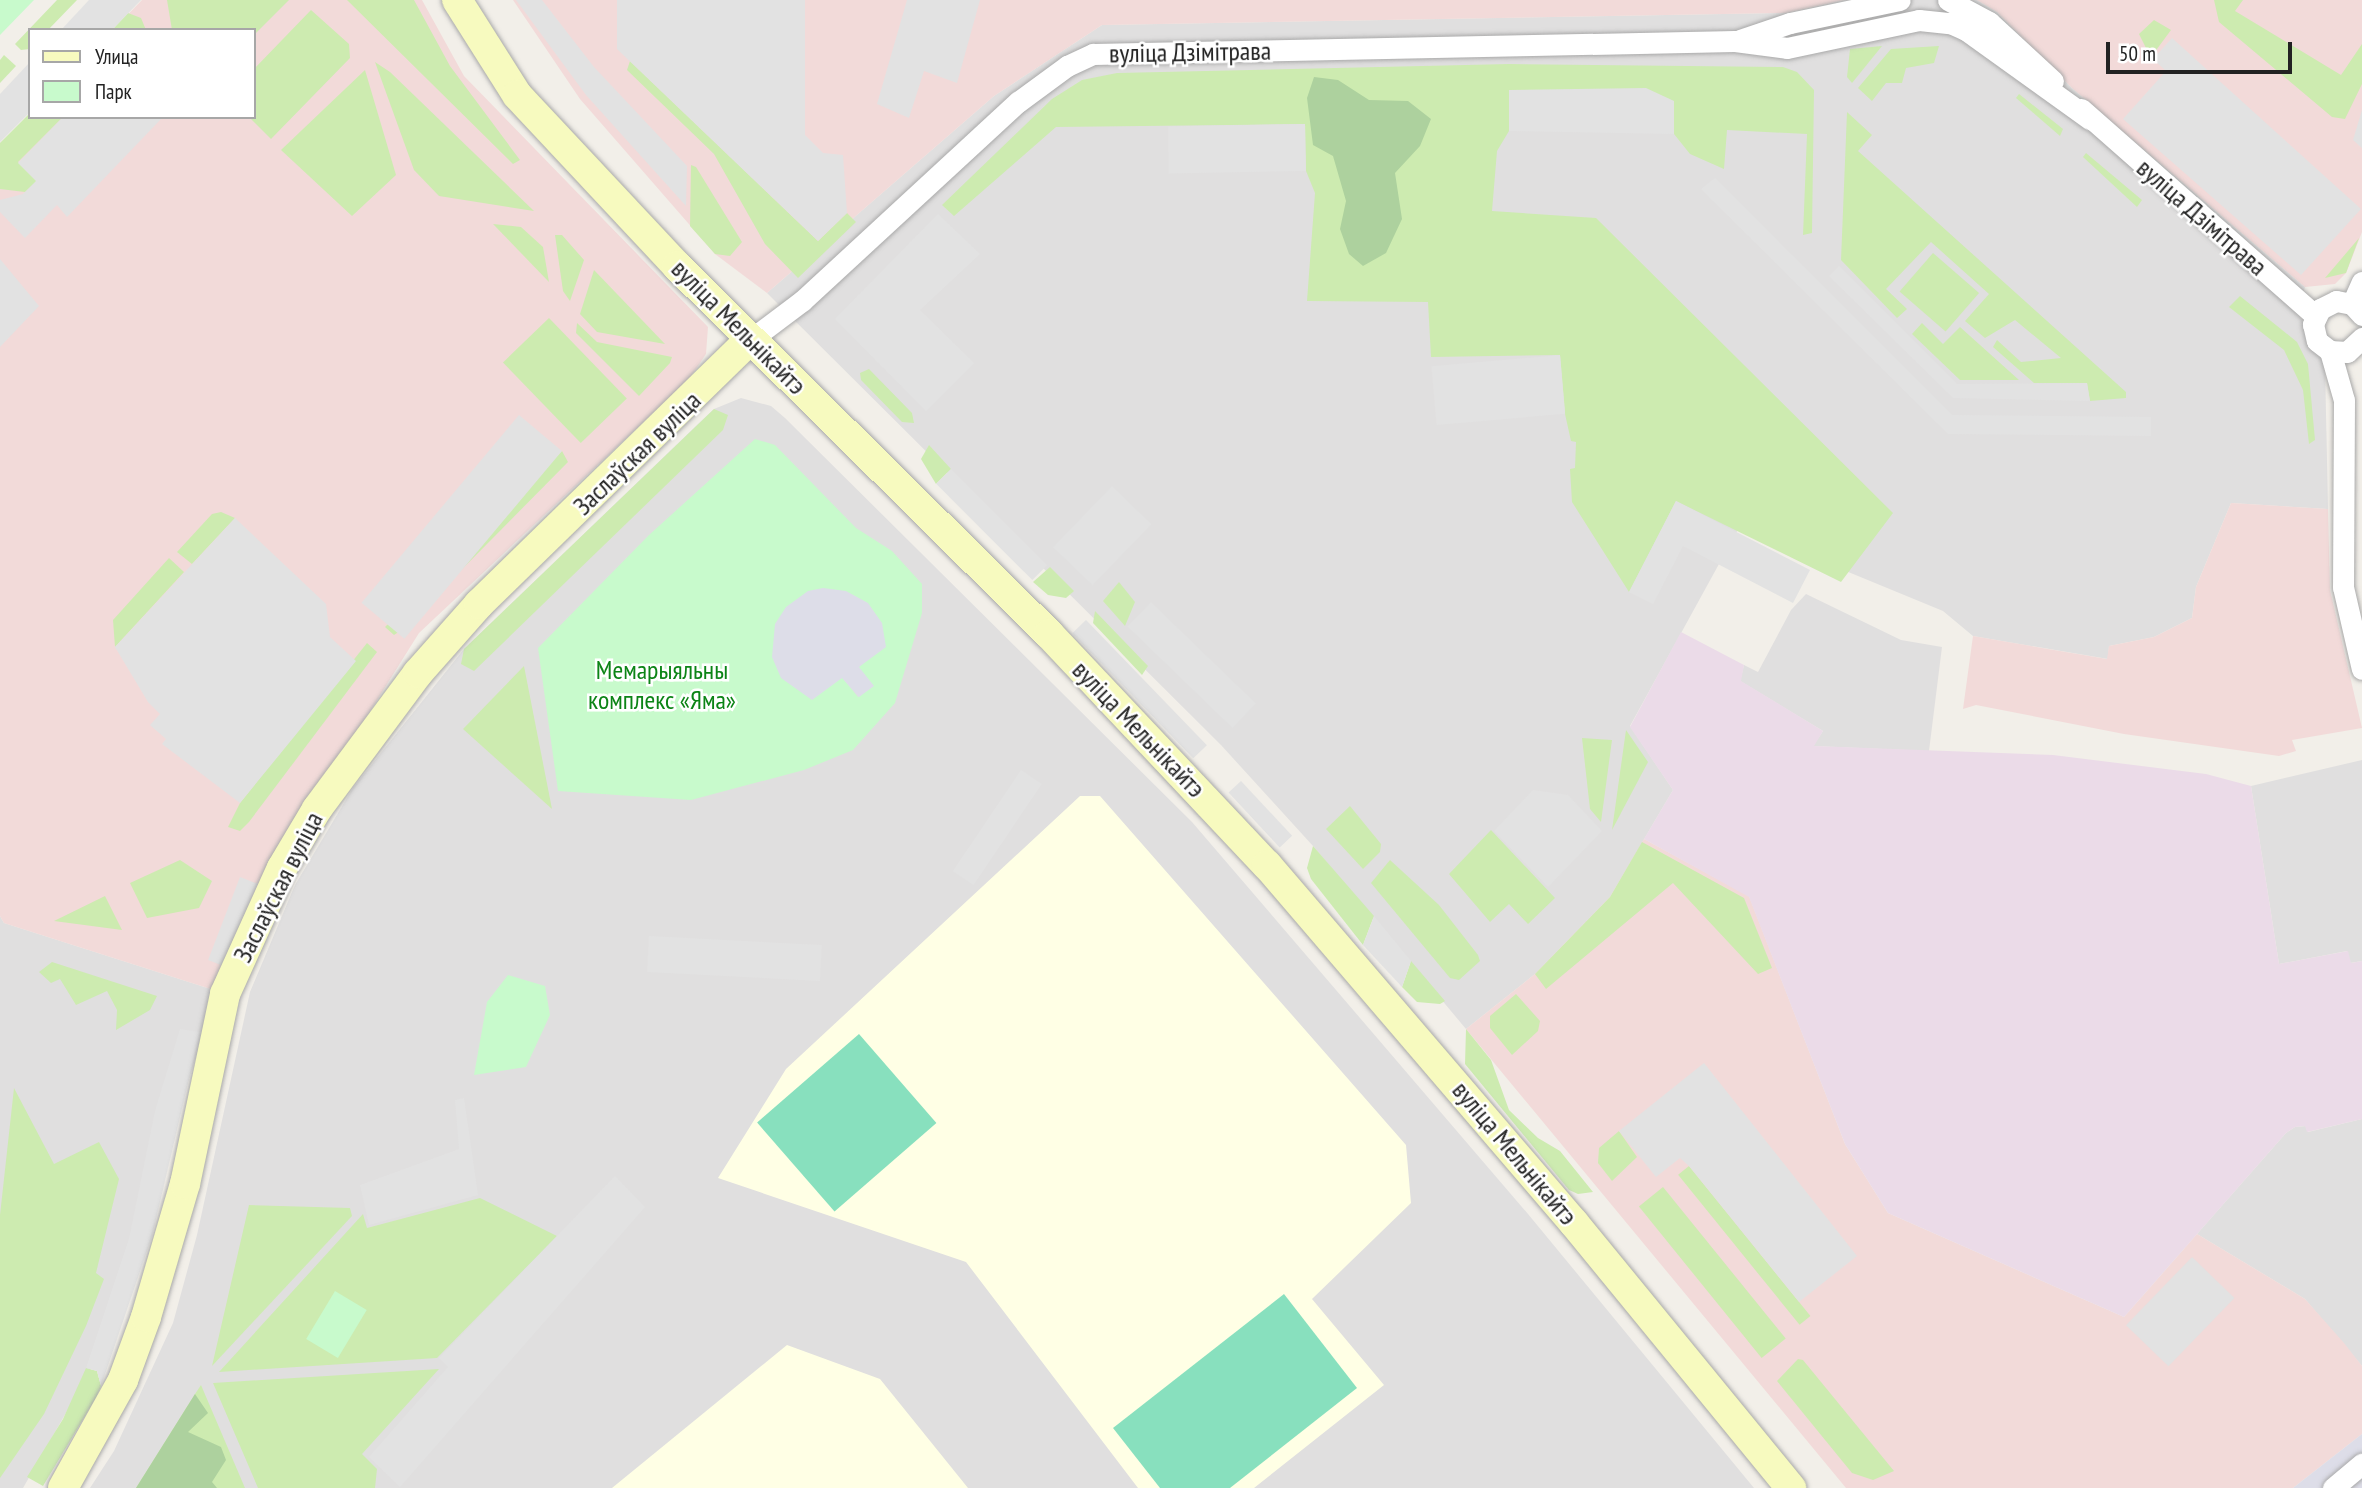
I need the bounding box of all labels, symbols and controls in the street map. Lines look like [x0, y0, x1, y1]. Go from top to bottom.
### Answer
legend [28, 28, 256, 119]
scale bar [2110, 28, 2296, 72]
street label: вуліца Дзімітрава [1108, 35, 1272, 69]
text: 50 m [2119, 40, 2156, 67]
text: Улица [95, 43, 138, 70]
text: Парк [95, 78, 132, 105]
street label: вуліца Дзімітрава [2130, 152, 2274, 282]
street label: вуліца Мельнікайтэ [665, 253, 813, 401]
street label: Заслаўская вуліца [567, 385, 707, 521]
park label: Мемарыяльны комплекс «Яма» [588, 654, 736, 716]
street label: вуліца Мельнікайтэ [1066, 654, 1212, 804]
street label: Заслаўская вуліца [227, 807, 329, 967]
street label: вуліца Мельнікайтэ [1446, 1075, 1584, 1231]

